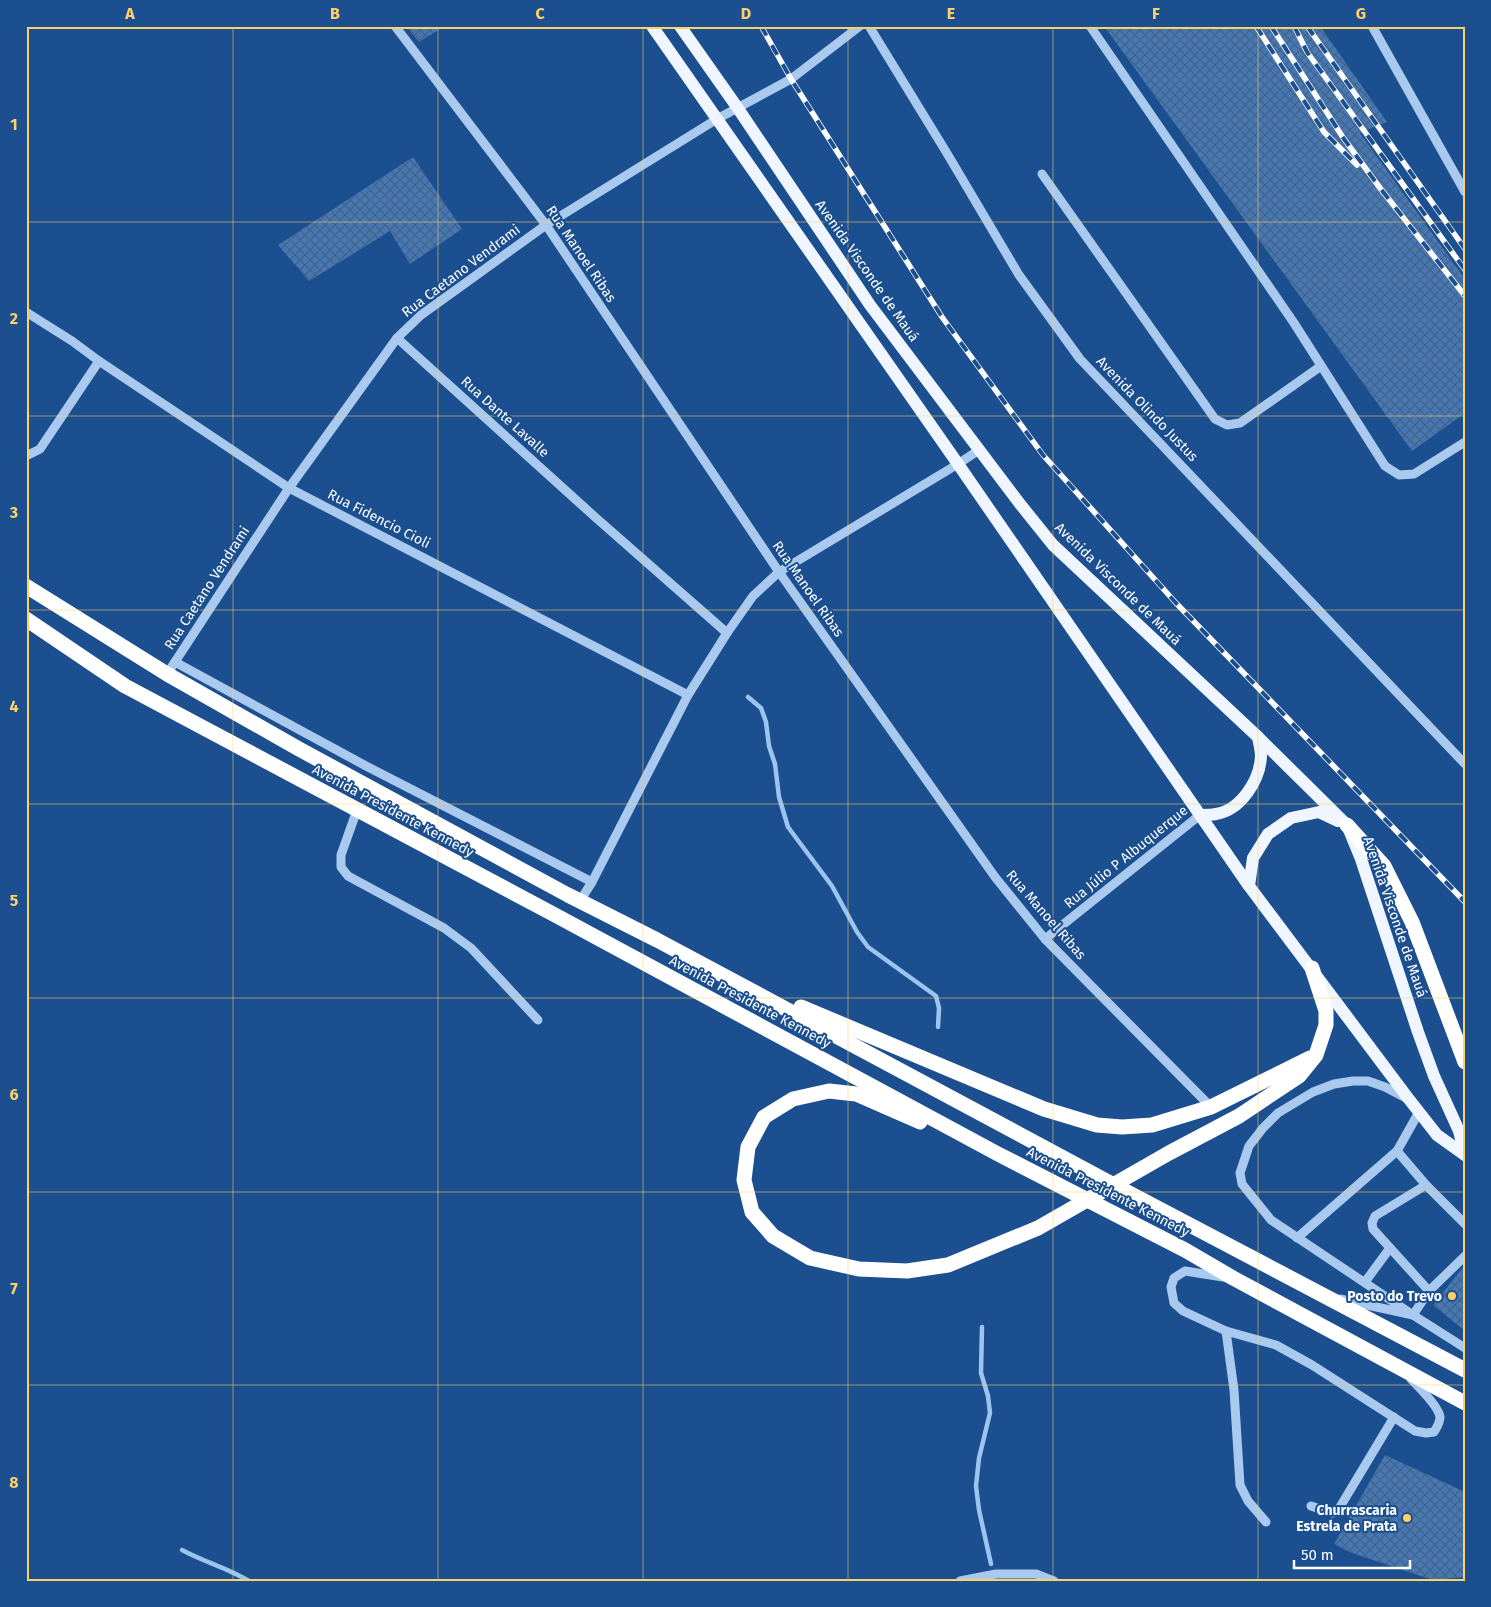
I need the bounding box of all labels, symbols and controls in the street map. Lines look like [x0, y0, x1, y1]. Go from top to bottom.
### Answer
text: A [124, 4, 135, 23]
text: B [330, 4, 340, 23]
text: C [535, 4, 545, 23]
text: D [741, 4, 751, 23]
text: E [947, 4, 955, 23]
text: F [1152, 4, 1160, 23]
text: G [1356, 4, 1366, 23]
text: 1 [10, 115, 18, 134]
street label: Avenida Visconde de Mauá [812, 197, 922, 345]
street label: Rua Manoel Ribas [542, 202, 620, 306]
street label: Rua Caetano Vendrami [399, 221, 523, 321]
text: 2 [10, 309, 18, 328]
street label: Avenida Olindo Justus [1093, 353, 1202, 465]
street label: Rua Dante Lavalle [457, 373, 553, 461]
street label: Rua Fidencio Cioli [325, 486, 433, 552]
text: 3 [9, 503, 18, 522]
street label: Avenida Visconde de Mauá [1051, 519, 1185, 649]
street label: Rua Caetano Vendrami [161, 523, 253, 653]
street label: Rua Manoel Ribas [769, 538, 848, 640]
text: 4 [9, 697, 19, 716]
street label: Avenida Presidente Kennedy [309, 761, 477, 861]
street label: Rua Júlio P Albuquerque [1061, 802, 1191, 912]
street label: Avenida Visconde de Mauá [1359, 834, 1431, 1000]
street label: Rua Manoel Ribas [1003, 867, 1090, 964]
text: 5 [10, 891, 19, 910]
street label: Avenida Presidente Kennedy [666, 952, 834, 1052]
text: 6 [9, 1085, 19, 1104]
street label: Avenida Presidente Kennedy [1024, 1143, 1192, 1241]
text: 7 [10, 1279, 18, 1298]
place label: Posto do Trevo [1347, 1288, 1442, 1305]
marker: Posto do Trevo [1446, 1290, 1458, 1302]
text: 8 [9, 1473, 19, 1492]
place label: Churrascaria Estrela de Prata [1296, 1502, 1397, 1535]
marker: Churrascaria Estrela de Prata [1401, 1512, 1413, 1524]
scale bar [1294, 1537, 1410, 1569]
text: 50 m [1301, 1546, 1334, 1564]

